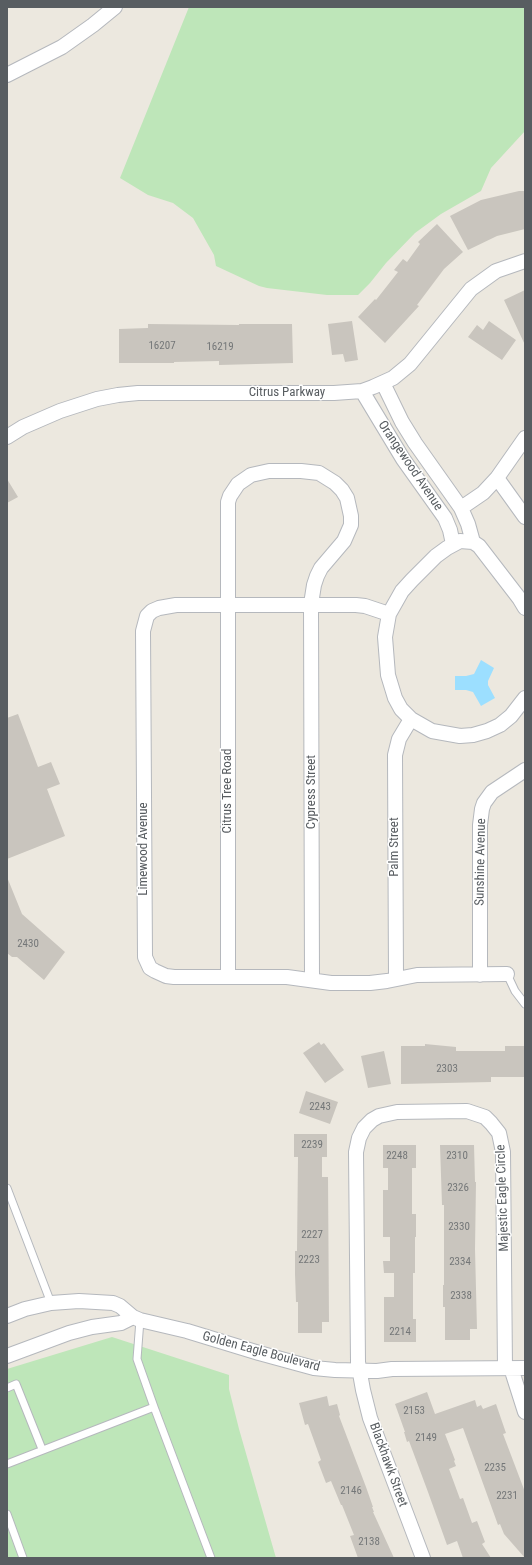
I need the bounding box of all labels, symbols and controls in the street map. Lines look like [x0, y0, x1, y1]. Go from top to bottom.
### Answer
house number: 16207 [148, 339, 176, 353]
house number: 16219 [206, 340, 234, 354]
street label: Citrus Parkway [249, 385, 325, 401]
street label: Orangewood Avenue [374, 418, 446, 514]
street label: Citrus Tree Road [220, 749, 236, 833]
street label: Cypress Street [304, 755, 320, 829]
street label: Limewood Avenue [136, 802, 152, 896]
street label: Palm Street [387, 817, 403, 877]
street label: Sunshine Avenue [472, 818, 490, 906]
house number: 2430 [17, 937, 39, 951]
house number: 2303 [436, 1062, 458, 1076]
house number: 2243 [309, 1100, 331, 1114]
house number: 2239 [301, 1138, 323, 1152]
street label: Majestic Eagle Circle [493, 1144, 513, 1252]
house number: 2248 [386, 1149, 408, 1163]
house number: 2310 [446, 1149, 468, 1163]
house number: 2326 [447, 1181, 469, 1195]
house number: 2330 [448, 1220, 470, 1234]
house number: 2227 [301, 1228, 323, 1242]
house number: 2223 [298, 1253, 320, 1267]
house number: 2334 [449, 1255, 471, 1269]
house number: 2338 [450, 1289, 472, 1303]
house number: 2214 [389, 1325, 411, 1339]
street label: Golden Eagle Boulevard [201, 1329, 321, 1375]
house number: 2153 [403, 1404, 425, 1418]
street label: Blackhawk Street [366, 1421, 410, 1509]
house number: 2149 [415, 1431, 437, 1445]
house number: 2235 [484, 1461, 506, 1475]
house number: 2146 [340, 1484, 362, 1498]
house number: 2231 [496, 1489, 518, 1503]
house number: 2138 [358, 1535, 380, 1549]

